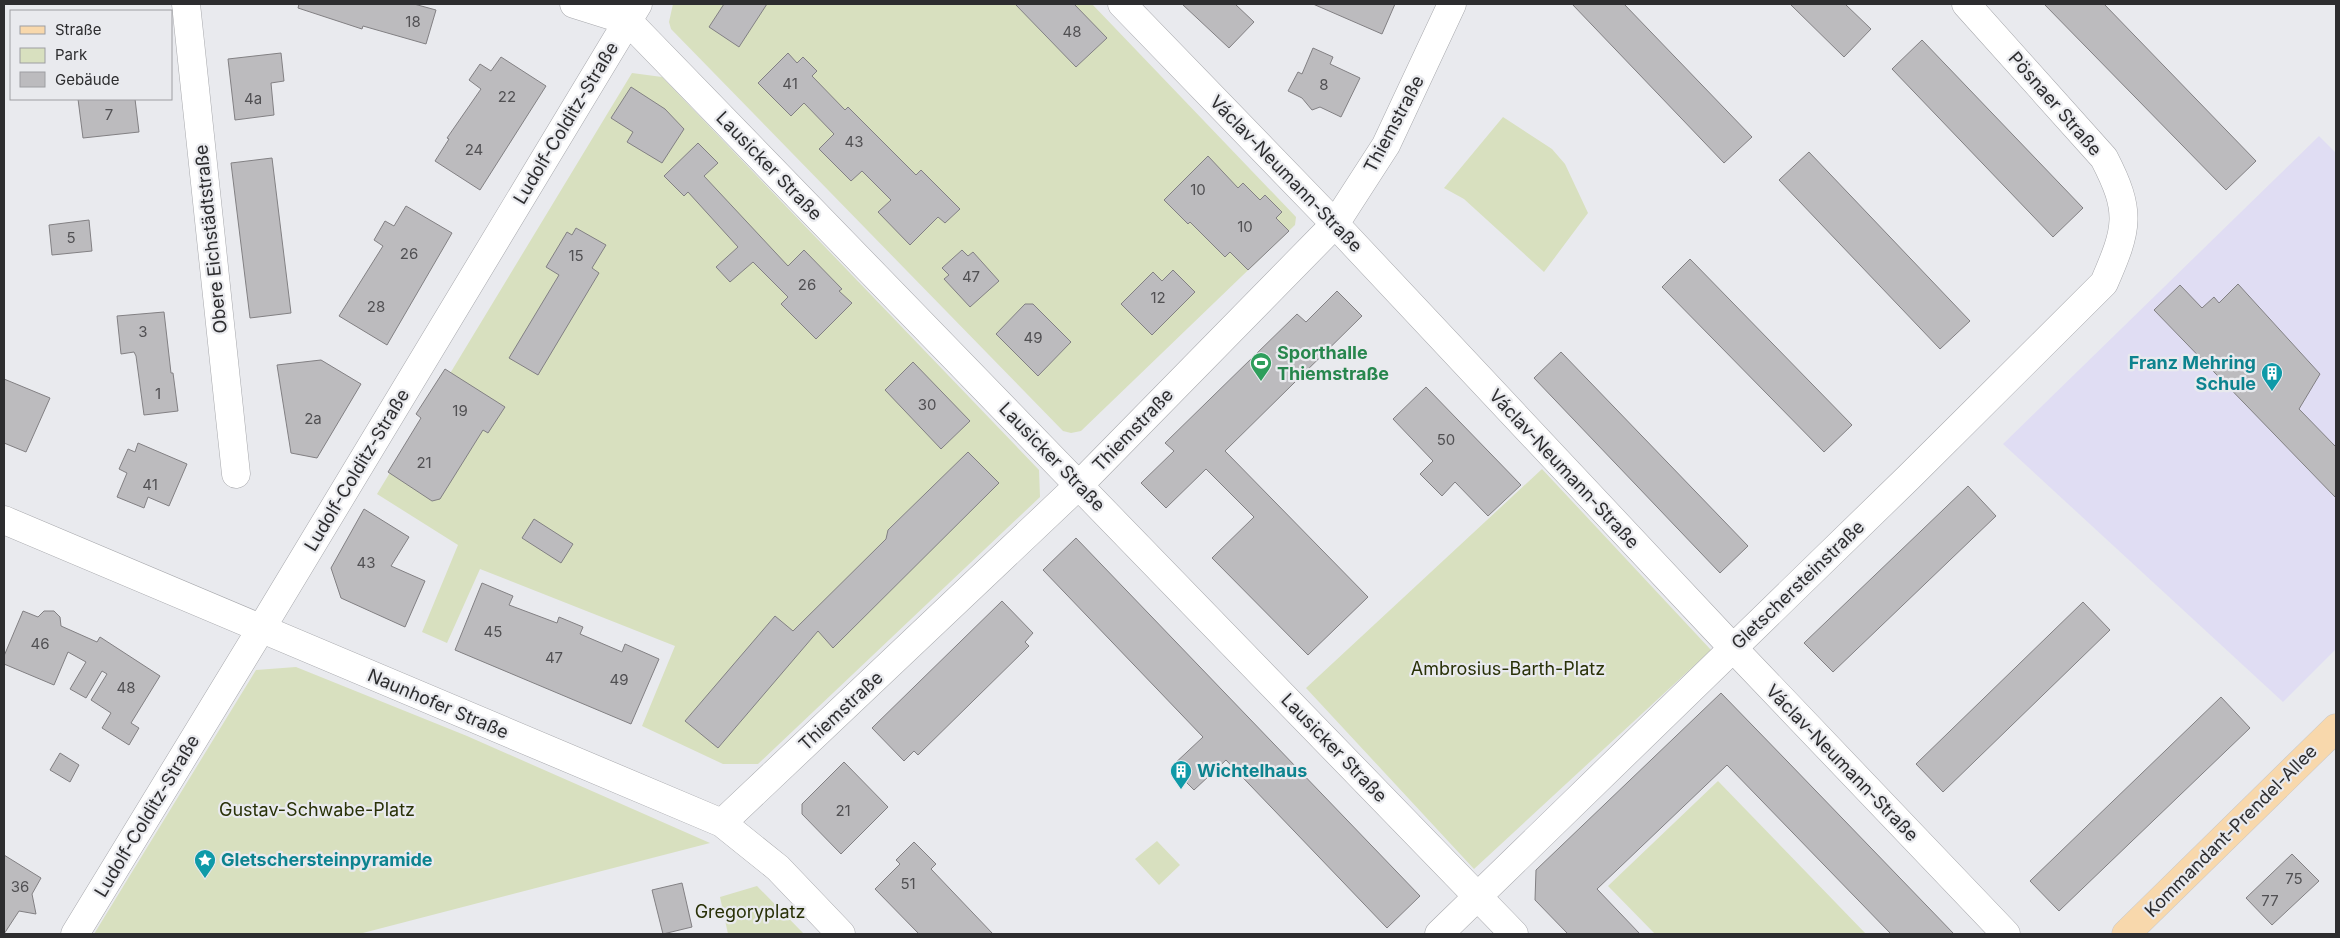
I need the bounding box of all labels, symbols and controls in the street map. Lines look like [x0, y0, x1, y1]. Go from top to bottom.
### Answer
legend [10, 10, 172, 100]
house number: 18 [405, 12, 421, 31]
text: Straße [55, 20, 102, 39]
house number: 48 [1063, 22, 1081, 41]
street label: Ludolf-Colditz-Straße [509, 38, 622, 207]
text: Park [55, 45, 88, 64]
street label: Pösnaer Straße [2005, 47, 2106, 160]
text: Gebäude [55, 70, 120, 89]
street label: Thiemstraße [1359, 72, 1428, 176]
house number: 41 [782, 74, 798, 93]
house number: 8 [1319, 75, 1329, 94]
house number: 22 [498, 87, 516, 106]
house number: 4a [244, 89, 262, 108]
street label: Václav-Neumann-Straße [1206, 91, 1367, 256]
house number: 7 [105, 105, 113, 124]
street label: Lausicker Straße [712, 107, 827, 224]
house number: 43 [845, 132, 863, 151]
house number: 24 [465, 140, 483, 159]
street label: Obere Eichstädtstraße [190, 144, 231, 335]
house number: 10 [1190, 180, 1206, 199]
house number: 10 [1237, 217, 1253, 236]
house number: 5 [66, 228, 76, 247]
house number: 26 [400, 244, 418, 263]
house number: 15 [568, 246, 584, 265]
house number: 47 [962, 267, 980, 286]
house number: 26 [798, 275, 816, 294]
house number: 12 [1150, 288, 1166, 307]
house number: 28 [367, 297, 385, 316]
house number: 3 [138, 322, 148, 341]
house number: 49 [1024, 328, 1043, 347]
place label: Sporthalle Thiemstraße [1277, 342, 1389, 384]
sports icon: Sporthalle Thiemstraße [1249, 351, 1273, 382]
place label: Franz Mehring Schule [2129, 352, 2256, 394]
building icon: Franz Mehring Schule [2260, 361, 2284, 392]
house number: 1 [155, 384, 161, 403]
street label: Thiemstraße [1088, 384, 1177, 475]
street label: Ludolf-Colditz-Straße [300, 385, 413, 554]
street label: Václav-Neumann-Straße [1485, 385, 1644, 553]
house number: 30 [918, 395, 936, 414]
street label: Lausicker Straße [995, 398, 1110, 515]
house number: 19 [452, 401, 468, 420]
house number: 2a [304, 409, 322, 428]
house number: 50 [1437, 430, 1455, 449]
house number: 21 [416, 453, 432, 472]
house number: 41 [142, 475, 158, 494]
street label: Gletschersteinstraße [1727, 516, 1868, 653]
house number: 43 [357, 553, 375, 572]
house number: 45 [484, 622, 502, 641]
house number: 46 [31, 634, 50, 653]
house number: 47 [545, 648, 563, 667]
park label: Ambrosius-Barth-Platz [1411, 658, 1605, 679]
street label: Naunhofer Straße [365, 664, 512, 743]
street label: Thiemstraße [794, 667, 887, 755]
house number: 49 [610, 670, 629, 689]
house number: 48 [117, 678, 135, 697]
street label: Václav-Neumann-Straße [1762, 680, 1923, 845]
street label: Lausicker Straße [1277, 689, 1392, 806]
street label: Ludolf-Colditz-Straße [90, 731, 203, 900]
street label: Kommandant-Prendel-Allee [2140, 740, 2321, 921]
building icon: Wichtelhaus [1169, 759, 1193, 790]
place label: Wichtelhaus [1197, 760, 1307, 781]
park label: Gustav-Schwabe-Platz [219, 799, 415, 820]
house number: 21 [835, 801, 851, 820]
place icon: Gletschersteinpyramide [193, 848, 217, 879]
place label: Gletschersteinpyramide [221, 849, 433, 870]
house number: 75 [2285, 869, 2303, 888]
house number: 51 [900, 874, 916, 893]
house number: 36 [11, 877, 29, 896]
house number: 77 [2261, 891, 2279, 910]
park label: Gregoryplatz [695, 901, 805, 922]

